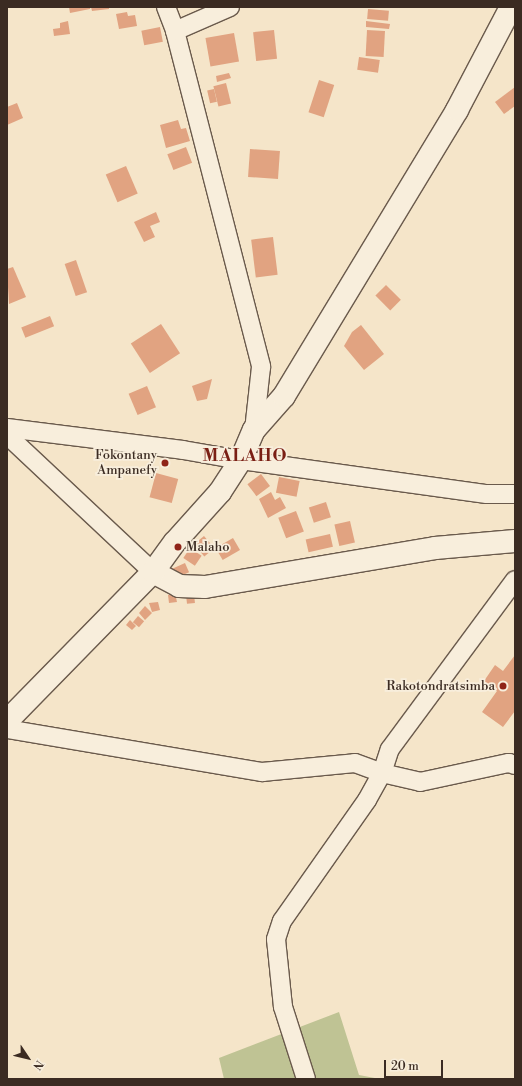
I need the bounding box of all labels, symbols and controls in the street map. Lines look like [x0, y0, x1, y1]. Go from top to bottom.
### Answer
district label: MALAHO [203, 447, 287, 467]
place label: Fokontany Ampanefy [95, 448, 157, 479]
marker: Fokontany Ampanefy [160, 458, 170, 468]
place label: Malaho [186, 539, 230, 555]
marker: Malaho [173, 542, 183, 552]
place label: Rakotondratsimba [386, 678, 495, 694]
marker: Rakotondratsimba [498, 681, 508, 691]
north arrow [8, 1038, 48, 1078]
scale bar [386, 1052, 445, 1078]
text: N [30, 1057, 46, 1072]
text: 20 m [391, 1059, 419, 1074]

